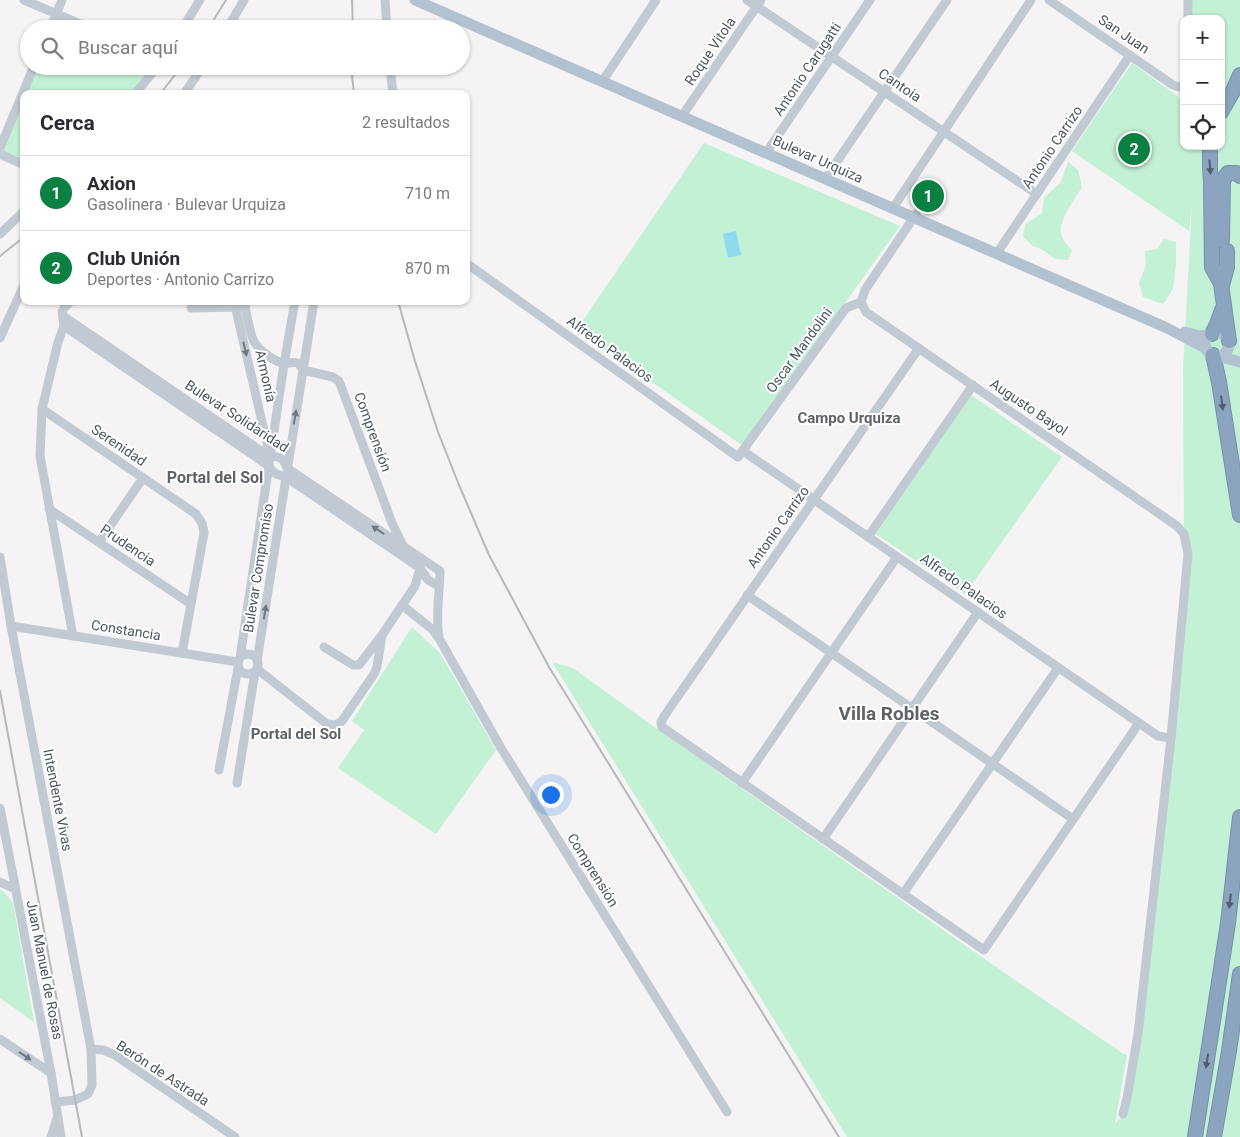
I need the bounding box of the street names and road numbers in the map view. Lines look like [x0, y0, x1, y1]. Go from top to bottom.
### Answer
street label: San Juan [1096, 11, 1152, 57]
street label: Roque Vitola [681, 14, 739, 88]
street label: Antonio Carugatti [770, 19, 844, 119]
street label: Cantoia [876, 65, 924, 105]
street label: Antonio Carrizo [1018, 103, 1086, 191]
street label: Bulevar Urquiza [770, 132, 866, 186]
street label: Oscar Mandolini [763, 304, 835, 396]
street label: Alfredo Palacios [564, 313, 656, 385]
street label: Armonía [252, 348, 280, 404]
street label: Augusto Bayol [987, 375, 1071, 439]
street label: Bulevar Solidaridad [182, 377, 292, 455]
street label: Comprensión [351, 390, 395, 474]
street label: Serenidad [89, 421, 149, 469]
street label: Antonio Carrizo [744, 483, 812, 571]
street label: Bulevar Compromiso [240, 502, 276, 634]
street label: Prudencia [98, 521, 158, 569]
street label: Alfredo Palacios [918, 550, 1010, 622]
street label: Constancia [90, 617, 162, 643]
street label: Intendente Vivas [40, 748, 76, 852]
street label: Comprensión [564, 830, 622, 910]
street label: Juan Manuel de Rosas [24, 899, 66, 1041]
street label: Berón de Astrada [114, 1037, 212, 1109]

